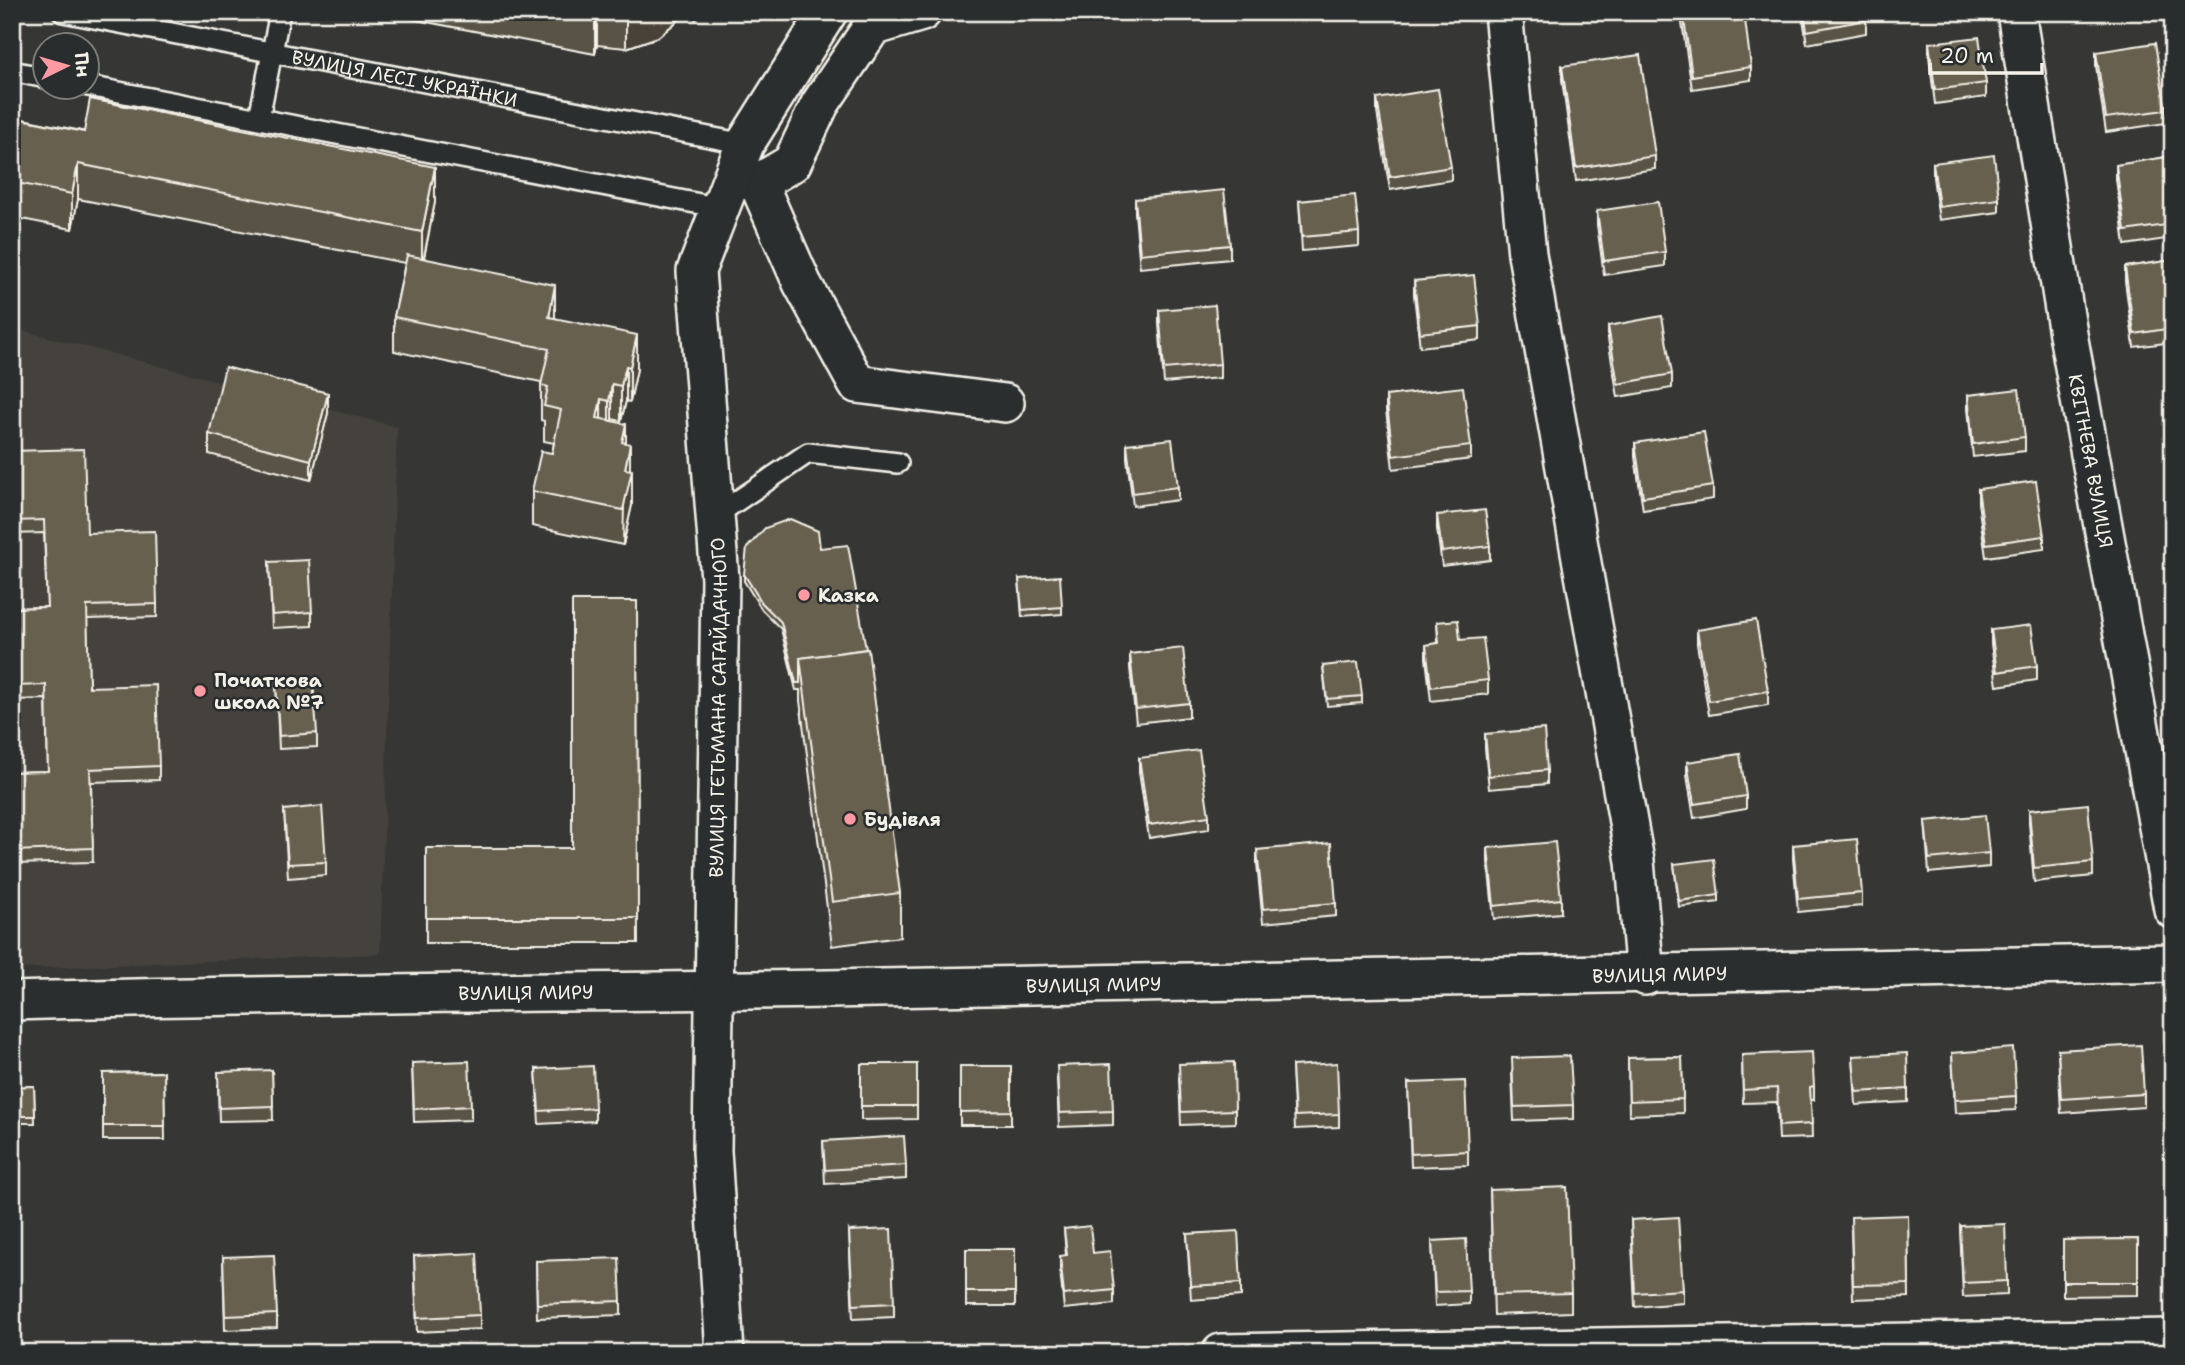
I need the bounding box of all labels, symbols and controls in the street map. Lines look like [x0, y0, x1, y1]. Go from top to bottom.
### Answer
north arrow [32, 32, 102, 102]
scale bar [1930, 32, 2042, 76]
text: 20 m [1940, 42, 1994, 70]
street label: ВУЛИЦЯ ЛЕСІ УКРАЇНКИ [289, 45, 520, 113]
text: Пн [69, 51, 96, 78]
street label: КВІТНЕВА ВУЛИЦЯ [2063, 372, 2119, 550]
street label: ВУЛИЦЯ ГЕТЬМАНА САГАЙДАЧНОГО [704, 536, 733, 878]
place label: Казка [818, 583, 879, 608]
marker: Казка [796, 587, 812, 603]
place label: Початкова школа №7 [214, 668, 324, 715]
marker: Початкова школа №7 [192, 683, 208, 699]
place label: Будівля [864, 807, 941, 832]
marker: Будівля [842, 811, 858, 827]
street label: ВУЛИЦЯ МИРУ [1592, 961, 1728, 989]
street label: ВУЛИЦЯ МИРУ [1026, 972, 1162, 999]
street label: ВУЛИЦЯ МИРУ [458, 980, 594, 1006]

